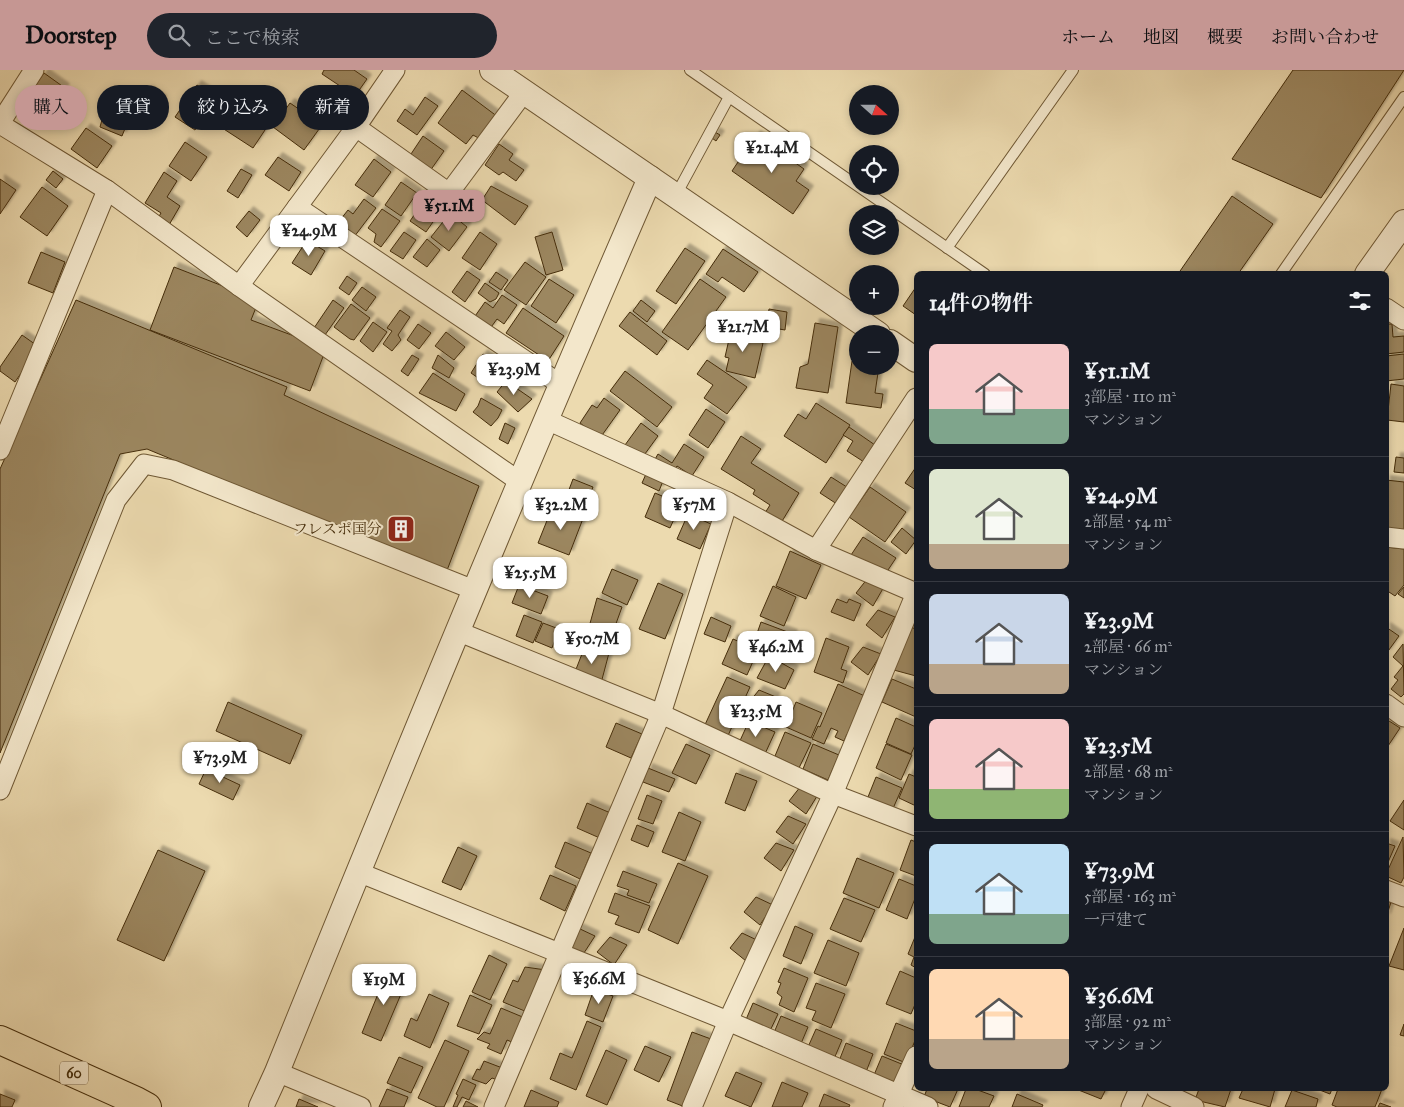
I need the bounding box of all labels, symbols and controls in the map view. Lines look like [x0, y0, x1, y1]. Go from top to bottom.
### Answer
search box [147, 13, 497, 58]
text: Doorstep [25, 20, 117, 50]
icon: search [165, 21, 193, 49]
text: ここで検索 [205, 26, 300, 49]
text: ホーム [1061, 26, 1115, 48]
text: 地図 [1143, 26, 1179, 48]
text: 概要 [1207, 26, 1243, 48]
text: お問い合わせ [1271, 26, 1379, 48]
chip: 購入 [15, 85, 87, 130]
chip: 賃貸 [97, 85, 169, 130]
chip: 絞り込み [179, 85, 287, 130]
chip: 新着 [297, 85, 369, 130]
north arrow [849, 85, 899, 135]
map controls [849, 85, 899, 375]
pin: ¥21.4M [731, 132, 813, 174]
text: ¥21.4M [745, 138, 799, 157]
button: locate [849, 145, 899, 195]
pin: ¥51.1M [408, 190, 490, 232]
text: ¥51.1M [424, 196, 474, 215]
button: layers [849, 205, 899, 255]
pin: ¥24.9M [268, 214, 350, 257]
text: ¥24.9M [281, 221, 337, 240]
button: + [849, 265, 899, 315]
icon: filters [1346, 287, 1374, 315]
text: 14件の物件 [929, 290, 1033, 316]
pin: ¥21.7M [702, 310, 784, 353]
text: ¥21.7M [717, 317, 769, 336]
button: − [849, 325, 899, 375]
pin: ¥23.9M [473, 354, 555, 396]
text: ¥51.1M [1084, 358, 1150, 384]
text: ¥23.9M [487, 360, 541, 379]
icon: home [969, 364, 1029, 424]
text: 3部屋 · 110 m² [1084, 387, 1176, 406]
text: マンション [1084, 410, 1163, 429]
text: ¥24.9M [1084, 483, 1158, 509]
pin: ¥32.2M [520, 488, 602, 531]
pin: ¥57M [664, 488, 724, 531]
icon: home [969, 489, 1029, 549]
text: ¥32.2M [535, 495, 587, 514]
text: ¥57M [673, 495, 715, 514]
text: 2部屋 · 54 m² [1084, 512, 1172, 531]
building icon: フレスポ国分 [386, 514, 416, 544]
place label: フレスポ国分 [293, 520, 382, 538]
text: マンション [1084, 535, 1163, 554]
pin: ¥25.5M [489, 556, 571, 599]
text: ¥25.5M [504, 563, 556, 582]
text: ¥23.9M [1084, 608, 1154, 634]
icon: home [969, 614, 1029, 674]
pin: ¥50.7M [551, 622, 633, 665]
text: ¥50.7M [565, 629, 619, 648]
pin: ¥46.2M [735, 630, 817, 673]
text: ¥46.2M [748, 637, 804, 656]
text: 2部屋 · 66 m² [1084, 637, 1172, 656]
text: マンション [1084, 660, 1163, 679]
pin: ¥23.5M [715, 696, 797, 738]
text: ¥23.5M [730, 702, 782, 721]
text: ¥23.5M [1084, 733, 1152, 759]
icon: home [969, 739, 1029, 799]
pin: ¥73.9M [179, 742, 261, 784]
text: ¥73.9M [193, 748, 247, 767]
text: 2部屋 · 68 m² [1084, 762, 1173, 781]
text: マンション [1084, 785, 1163, 804]
text: ¥73.9M [1084, 858, 1155, 884]
icon: home [969, 864, 1029, 924]
text: 5部屋 · 163 m² [1084, 887, 1176, 906]
text: 一戸建て [1084, 910, 1148, 929]
pin: ¥36.6M [558, 962, 640, 1005]
pin: ¥19M [354, 964, 414, 1006]
text: ¥36.6M [572, 969, 626, 988]
text: ¥19M [363, 970, 405, 989]
text: ¥36.6M [1084, 983, 1154, 1009]
icon: home [969, 989, 1029, 1049]
text: 3部屋 · 92 m² [1084, 1012, 1171, 1031]
text: マンション [1084, 1035, 1163, 1054]
road number: 60 [60, 1061, 88, 1084]

